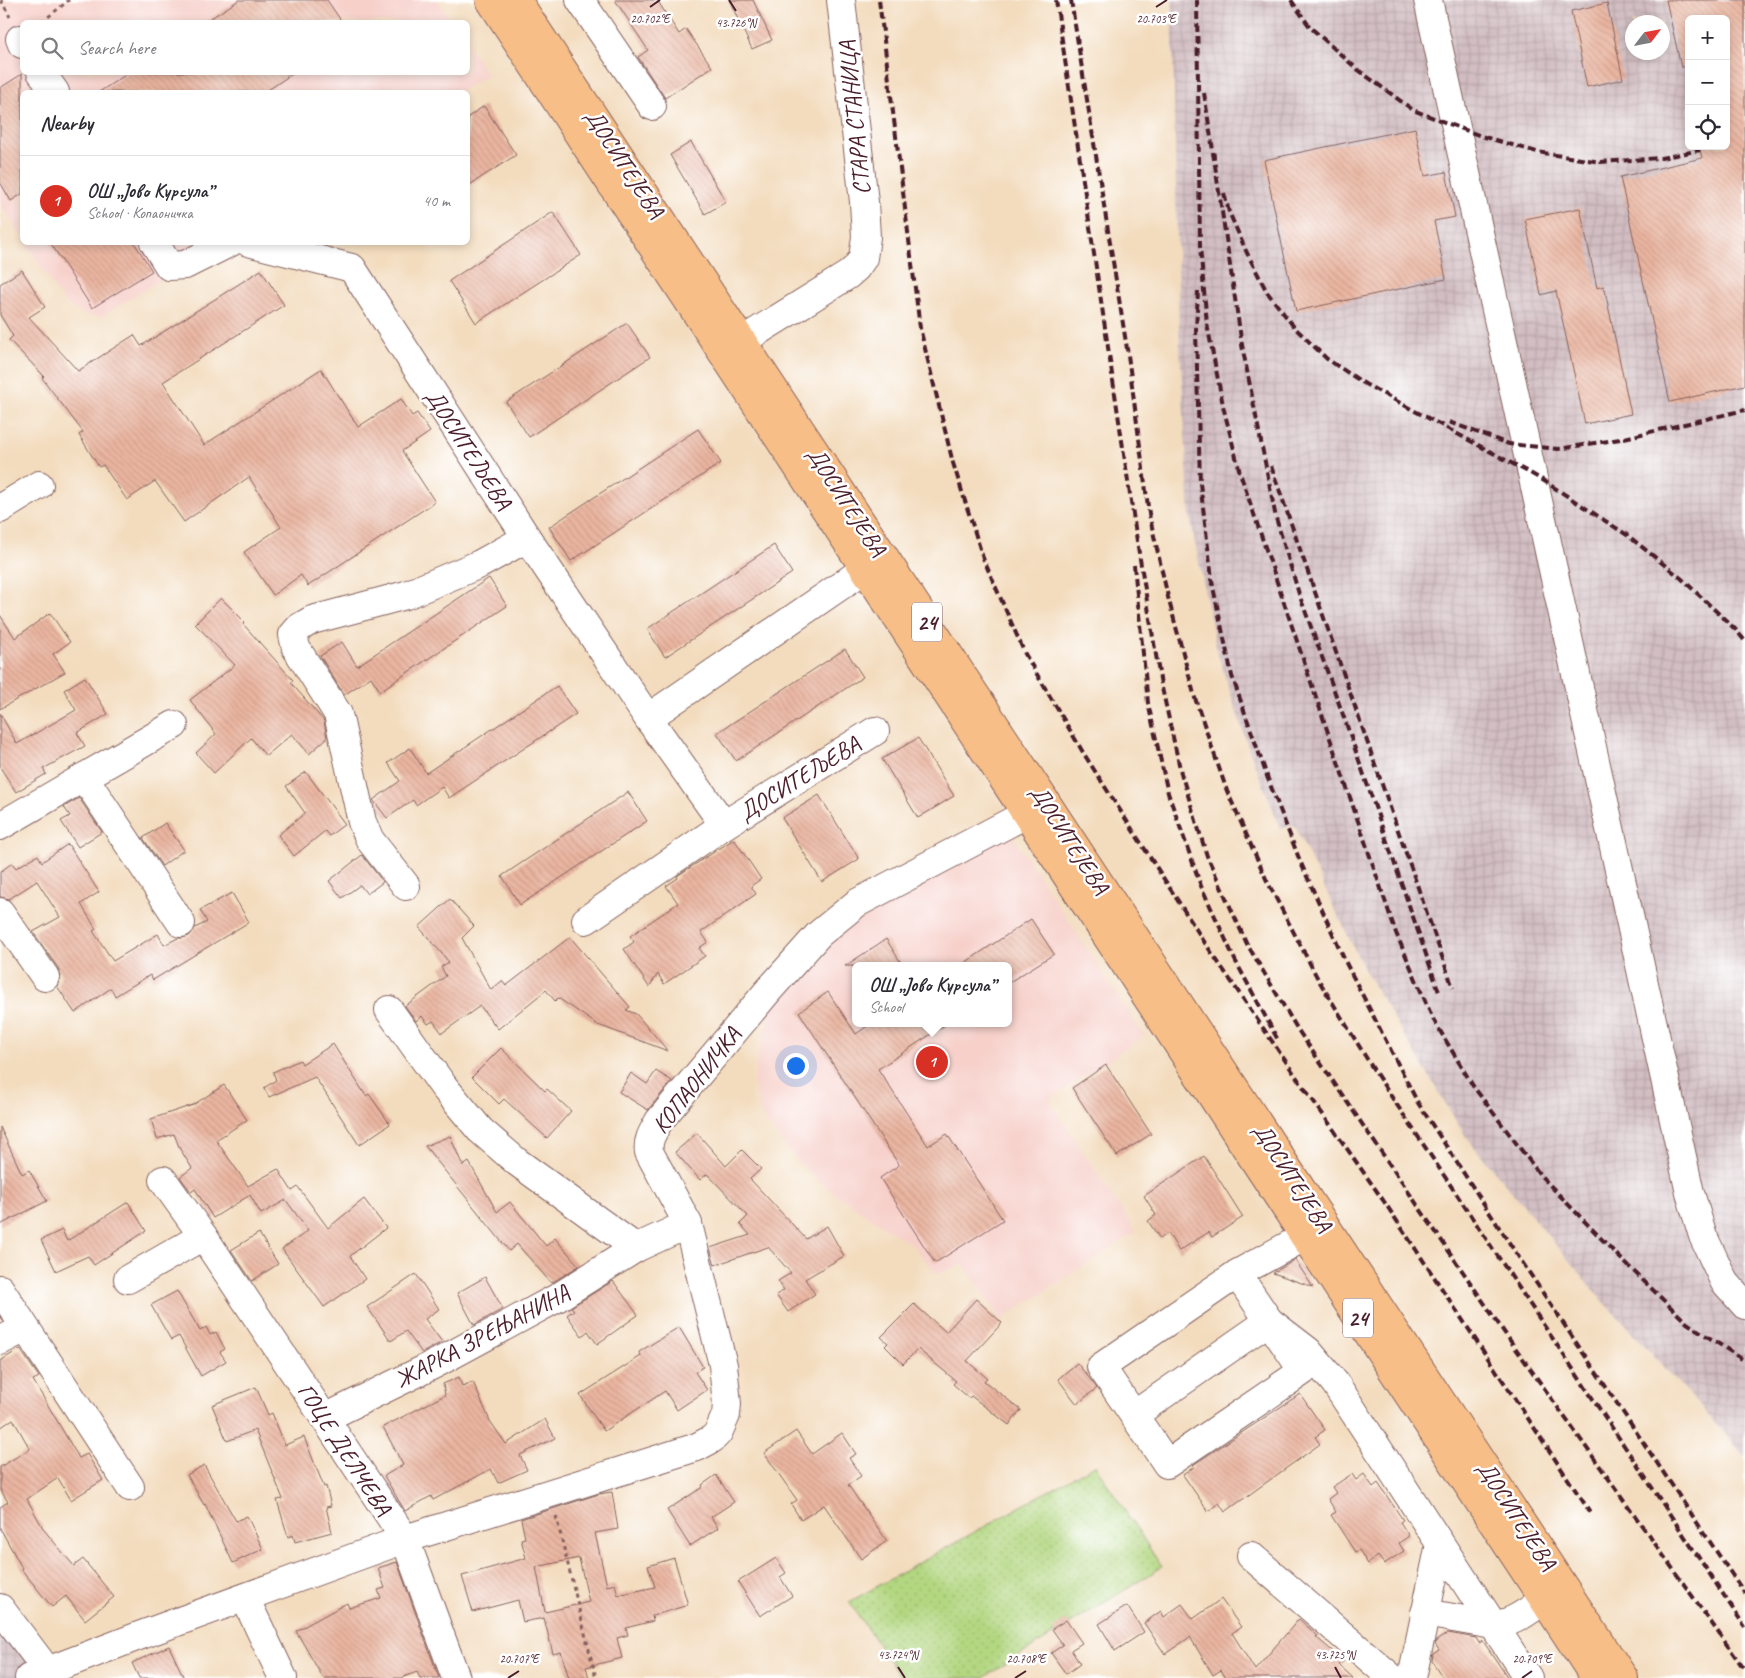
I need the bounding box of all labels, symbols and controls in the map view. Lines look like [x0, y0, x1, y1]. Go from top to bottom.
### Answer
text: 20.702°E [630, 11, 671, 27]
text: 20.703°E [1136, 11, 1177, 27]
text: 43.726°N [716, 15, 758, 31]
north arrow [1625, 15, 1670, 60]
map controls [1685, 15, 1730, 150]
button: + [1685, 15, 1730, 60]
search box [20, 20, 470, 75]
icon: search [38, 34, 66, 62]
text: Search here [78, 36, 155, 60]
street label: СТАРА СТАНИЦА [831, 39, 877, 197]
button: − [1685, 60, 1730, 105]
street label: ДОСИТЕЈЕВА [579, 103, 672, 224]
button: locate [1685, 105, 1730, 150]
text: Nearby [40, 110, 93, 136]
text: ОШ „Јово Курсула” [87, 179, 213, 203]
text: 1 [52, 191, 60, 211]
text: 40 m [423, 191, 450, 211]
text: School · Копаоничка [87, 203, 193, 223]
street label: ДОСИТЕЉЕВА [419, 383, 520, 516]
street label: ДОСИТЕЈЕВА [801, 441, 894, 562]
road number: 24 [912, 602, 942, 642]
street label: ДОСИТЕЉЕВА [733, 728, 866, 827]
street label: ДОСИТЕЈЕВА [1024, 779, 1117, 900]
popup [852, 962, 1012, 1027]
text: ОШ „Јово Курсула” [869, 973, 995, 997]
text: School [869, 997, 904, 1017]
street label: КОПАОНИЧКА [645, 1020, 748, 1139]
pin: 1 [916, 1043, 948, 1081]
your location [783, 1053, 809, 1079]
street label: ДОСИТЕЈЕВА [1247, 1117, 1340, 1238]
street label: ЖАРКА ЗРЕЊАНИНА [389, 1277, 575, 1395]
road number: 24 [1343, 1299, 1373, 1338]
street label: ГОЦЕ ДЕЛЧЕВА [291, 1377, 399, 1522]
street label: ДОСИТЕЈЕВА [1471, 1455, 1564, 1576]
text: 43.724°N [878, 1647, 920, 1663]
text: 43.725°N [1315, 1647, 1357, 1663]
text: 20.707°E [499, 1651, 540, 1667]
text: 20.708°E [1006, 1651, 1047, 1667]
text: 20.709°E [1512, 1651, 1553, 1667]

